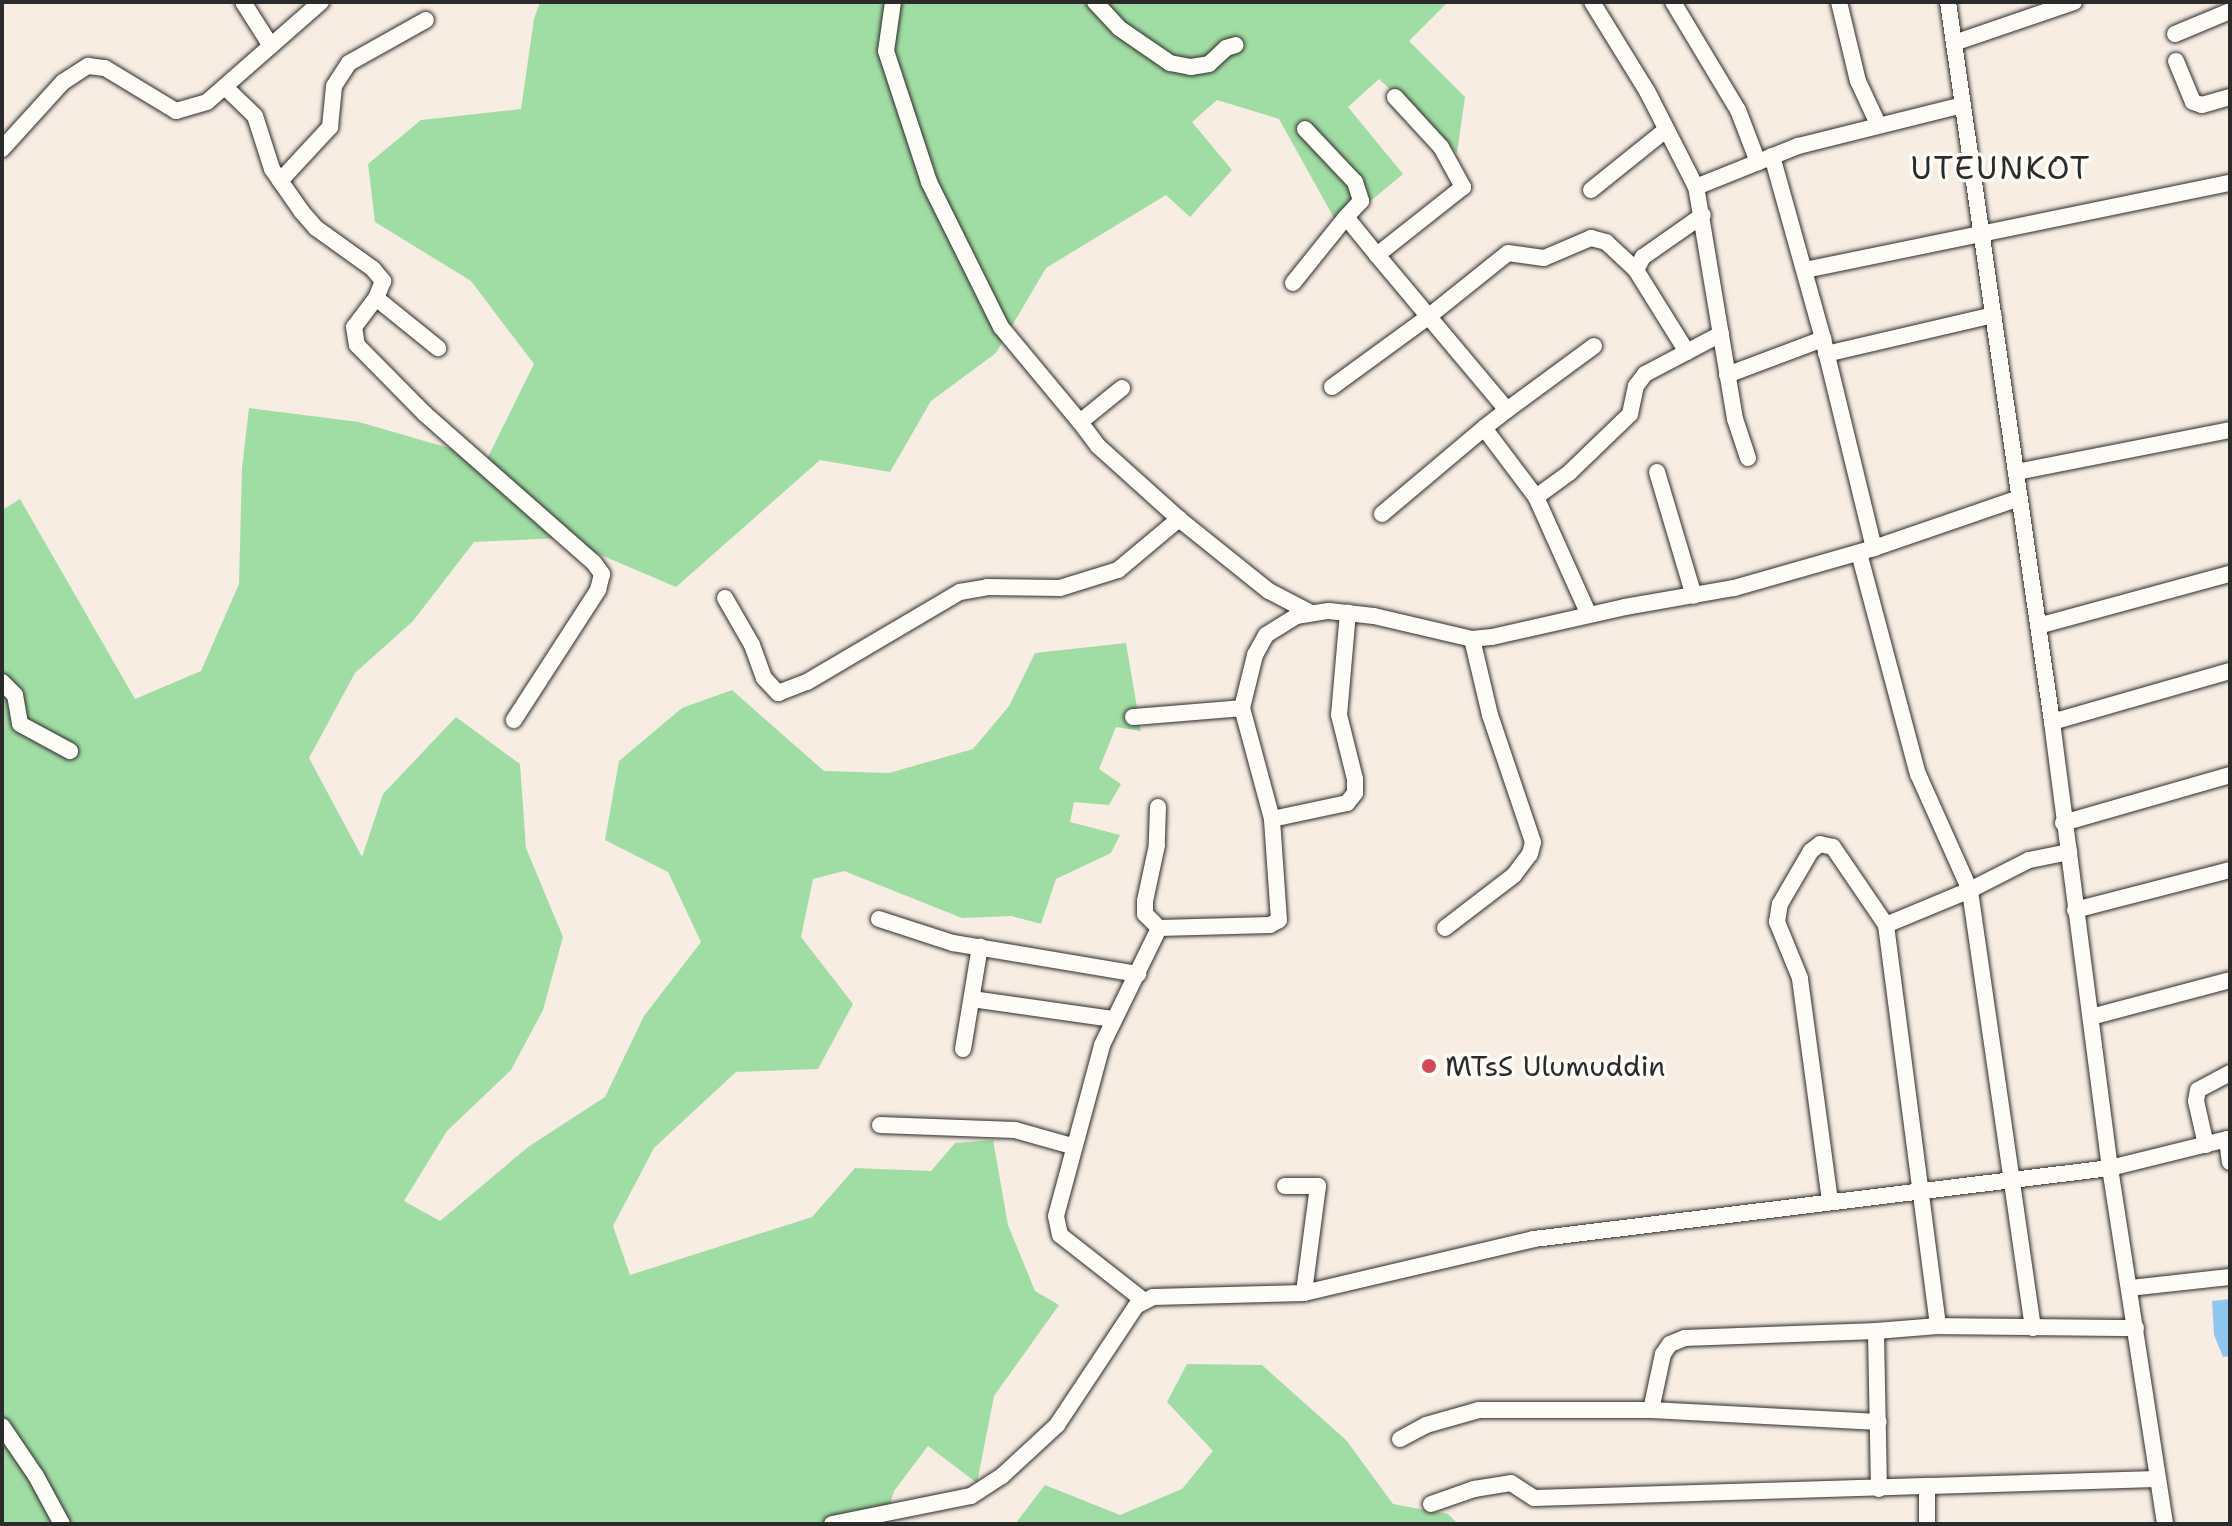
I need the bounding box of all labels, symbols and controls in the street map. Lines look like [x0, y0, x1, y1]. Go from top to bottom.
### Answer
district label: UTEUNKOT [1910, 149, 2092, 187]
place label: MTsS Ulumuddin [1445, 1049, 1665, 1083]
marker: MTsS Ulumuddin [1420, 1057, 1438, 1075]

